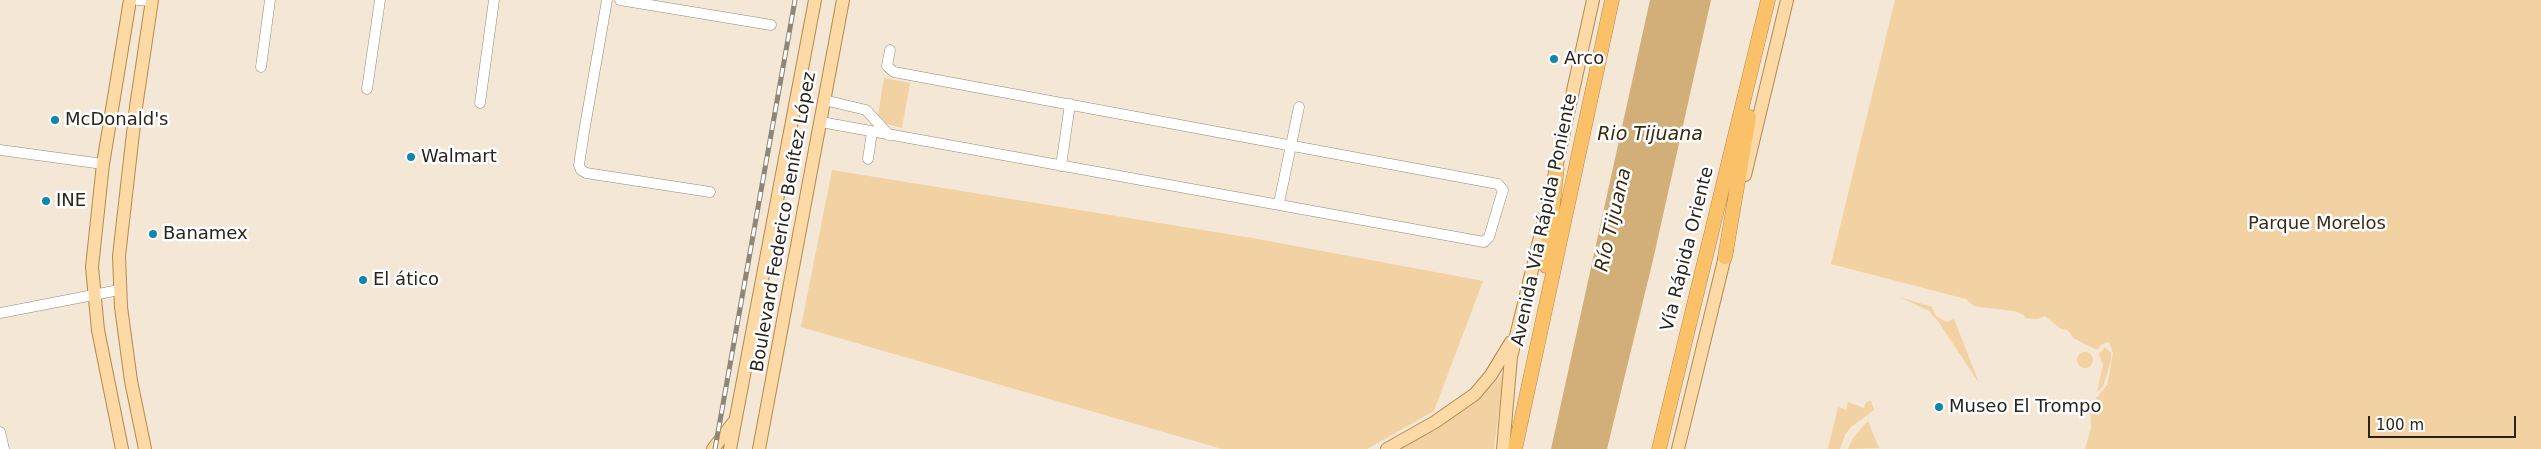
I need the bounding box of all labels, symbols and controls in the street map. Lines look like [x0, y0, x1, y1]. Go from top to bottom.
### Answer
place label: Arco [1564, 48, 1604, 70]
marker: Arco [1548, 53, 1560, 65]
street label: Boulevard Federico Benítez López [747, 70, 821, 374]
street label: Avenida Vía Rápida Poniente [1508, 92, 1582, 348]
place label: McDonald's [65, 109, 168, 131]
marker: McDonald's [49, 114, 61, 126]
water label: Rio Tijuana [1597, 124, 1703, 146]
place label: Walmart [421, 146, 497, 168]
marker: Walmart [405, 151, 417, 163]
street label: Vía Rápida Oriente [1657, 164, 1719, 334]
water label: Río Tijuana [1591, 166, 1637, 274]
place label: INE [56, 190, 86, 212]
marker: INE [40, 195, 52, 207]
park label: Parque Morelos [2248, 213, 2386, 235]
place label: Banamex [163, 223, 248, 245]
marker: Banamex [147, 228, 159, 240]
place label: El ático [373, 269, 439, 291]
marker: El ático [357, 274, 369, 286]
place label: Museo El Trompo [1949, 396, 2102, 418]
marker: Museo El Trompo [1933, 401, 1945, 413]
scale bar [2371, 406, 2518, 438]
text: 100 m [2376, 416, 2424, 434]

